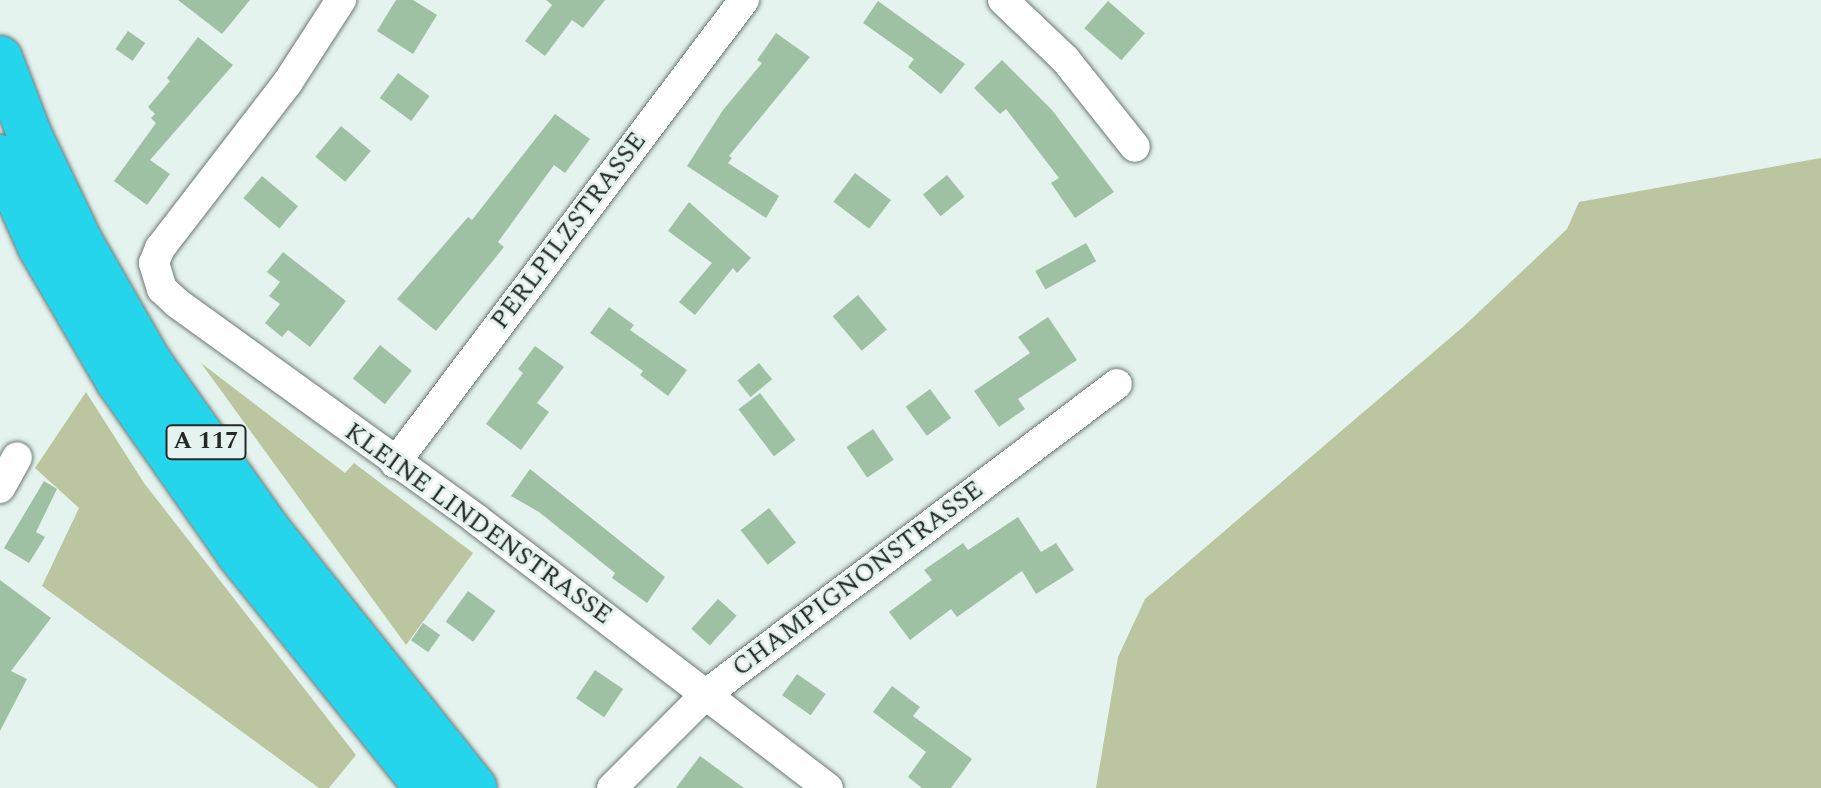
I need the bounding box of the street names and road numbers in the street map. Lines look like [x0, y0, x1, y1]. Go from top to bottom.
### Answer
street label: PERLPILZSTRASSE [485, 126, 653, 336]
street label: KLEINE LINDENSTRASSE [338, 416, 618, 632]
road number: A 117 [164, 422, 248, 462]
street label: CHAMPIGNONSTRASSE [726, 474, 990, 684]

